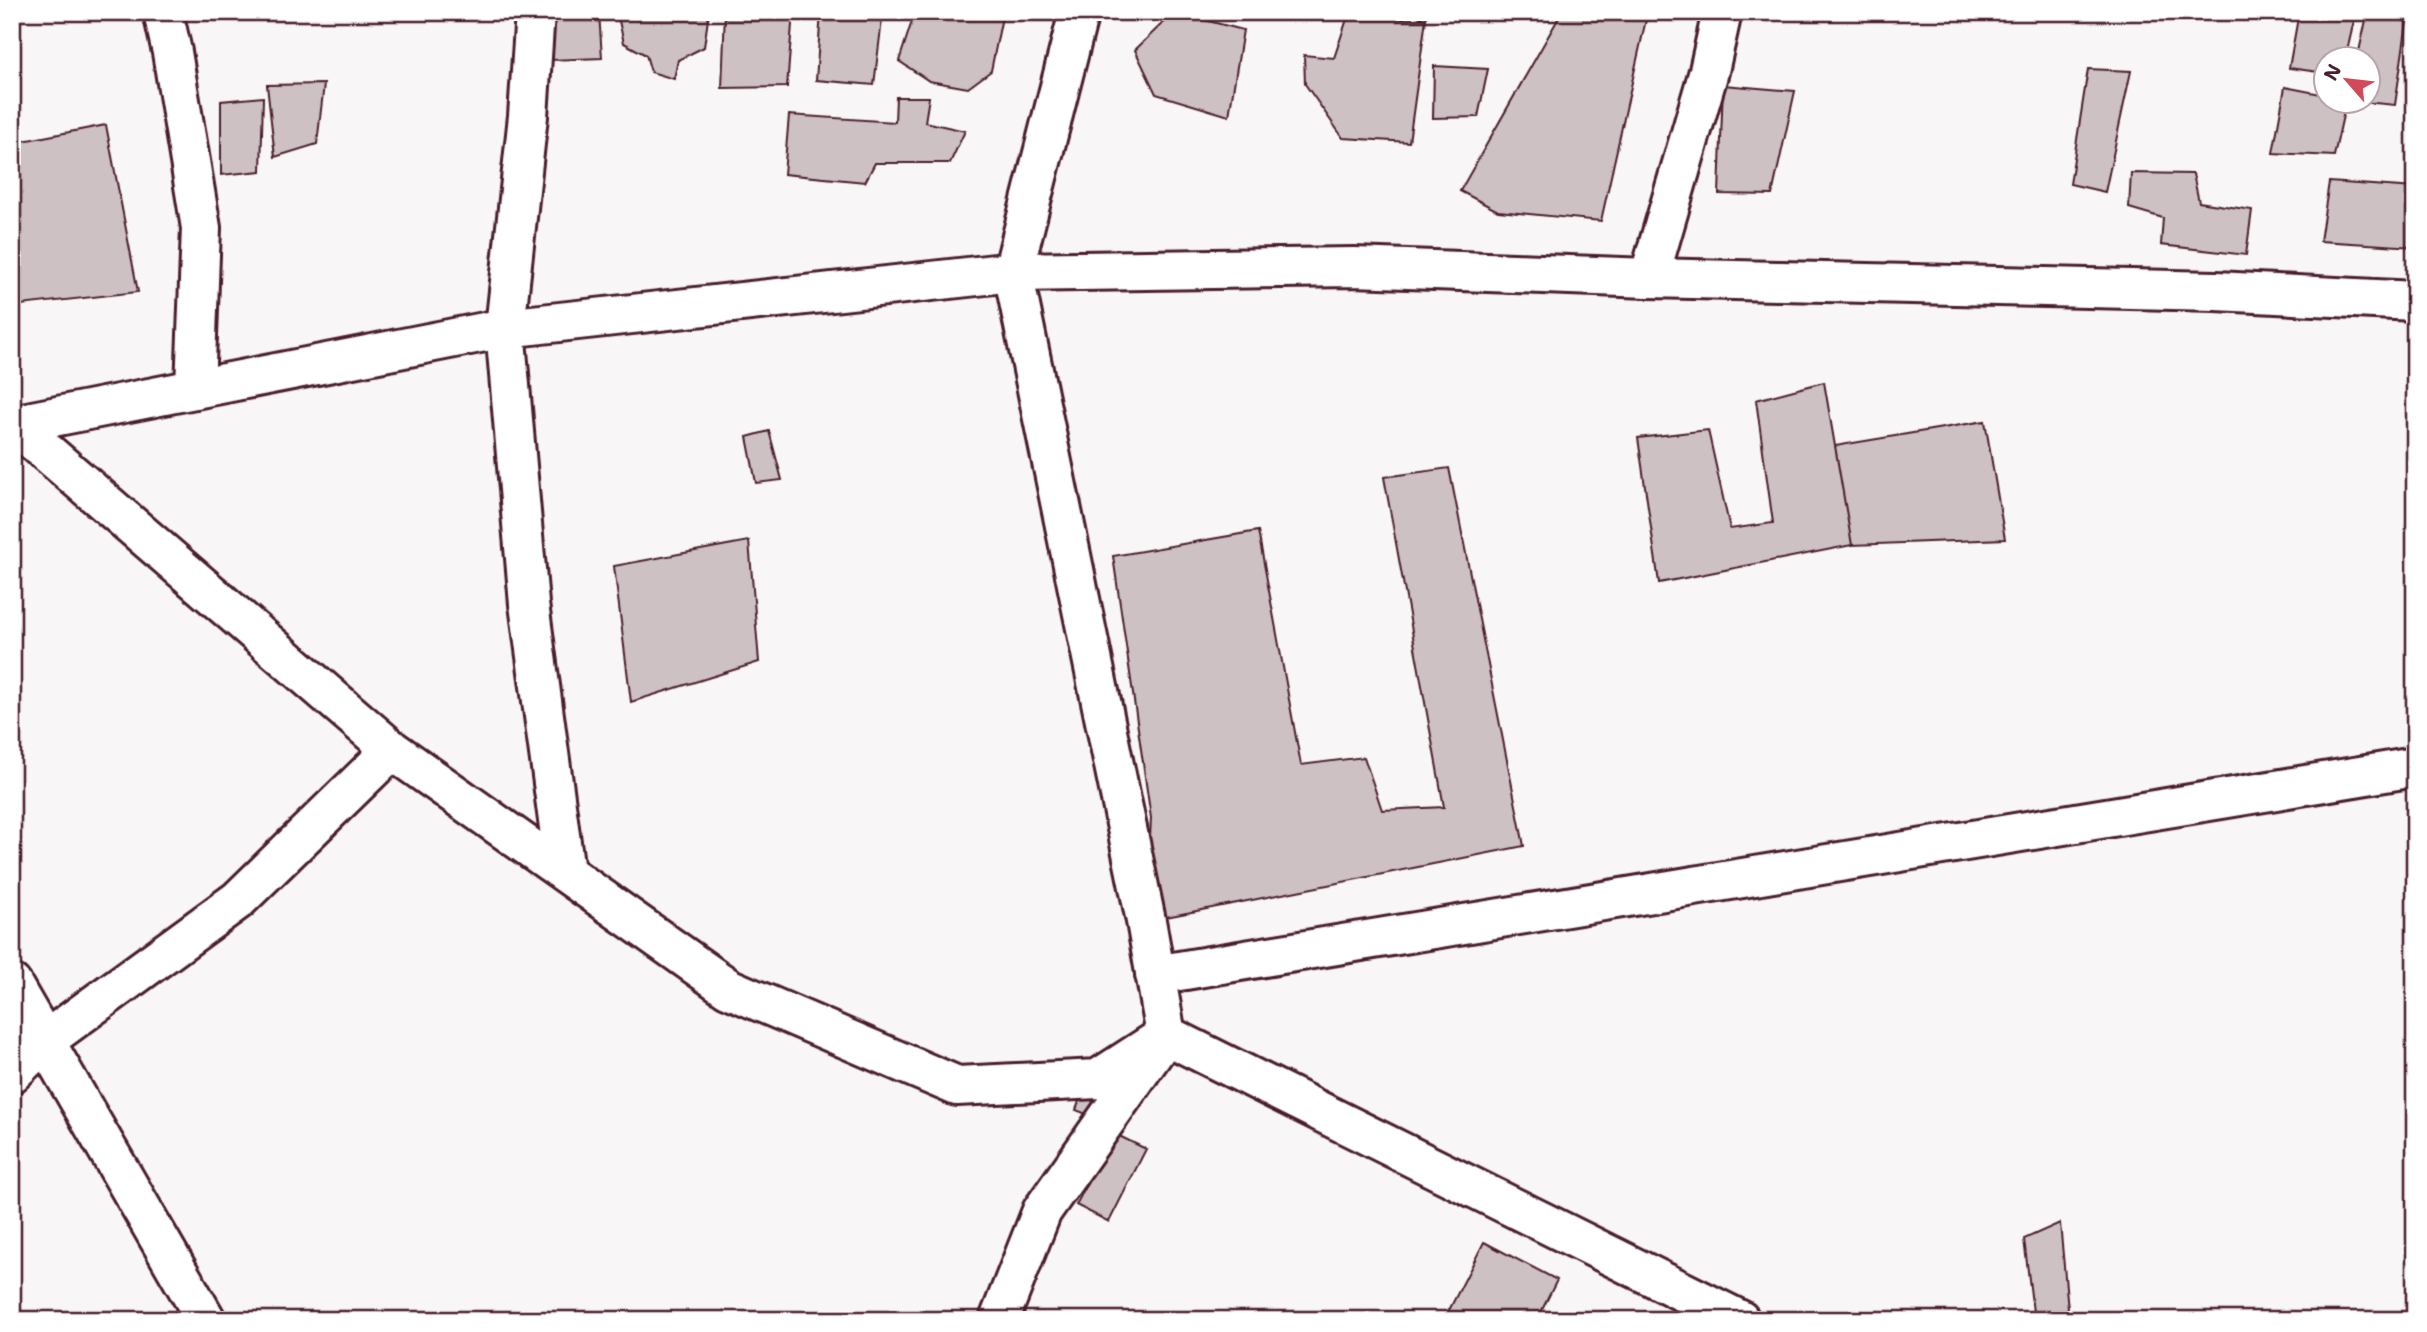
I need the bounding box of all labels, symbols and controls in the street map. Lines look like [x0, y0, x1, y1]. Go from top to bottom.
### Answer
north arrow [2312, 46, 2382, 116]
text: N [2318, 60, 2347, 85]

